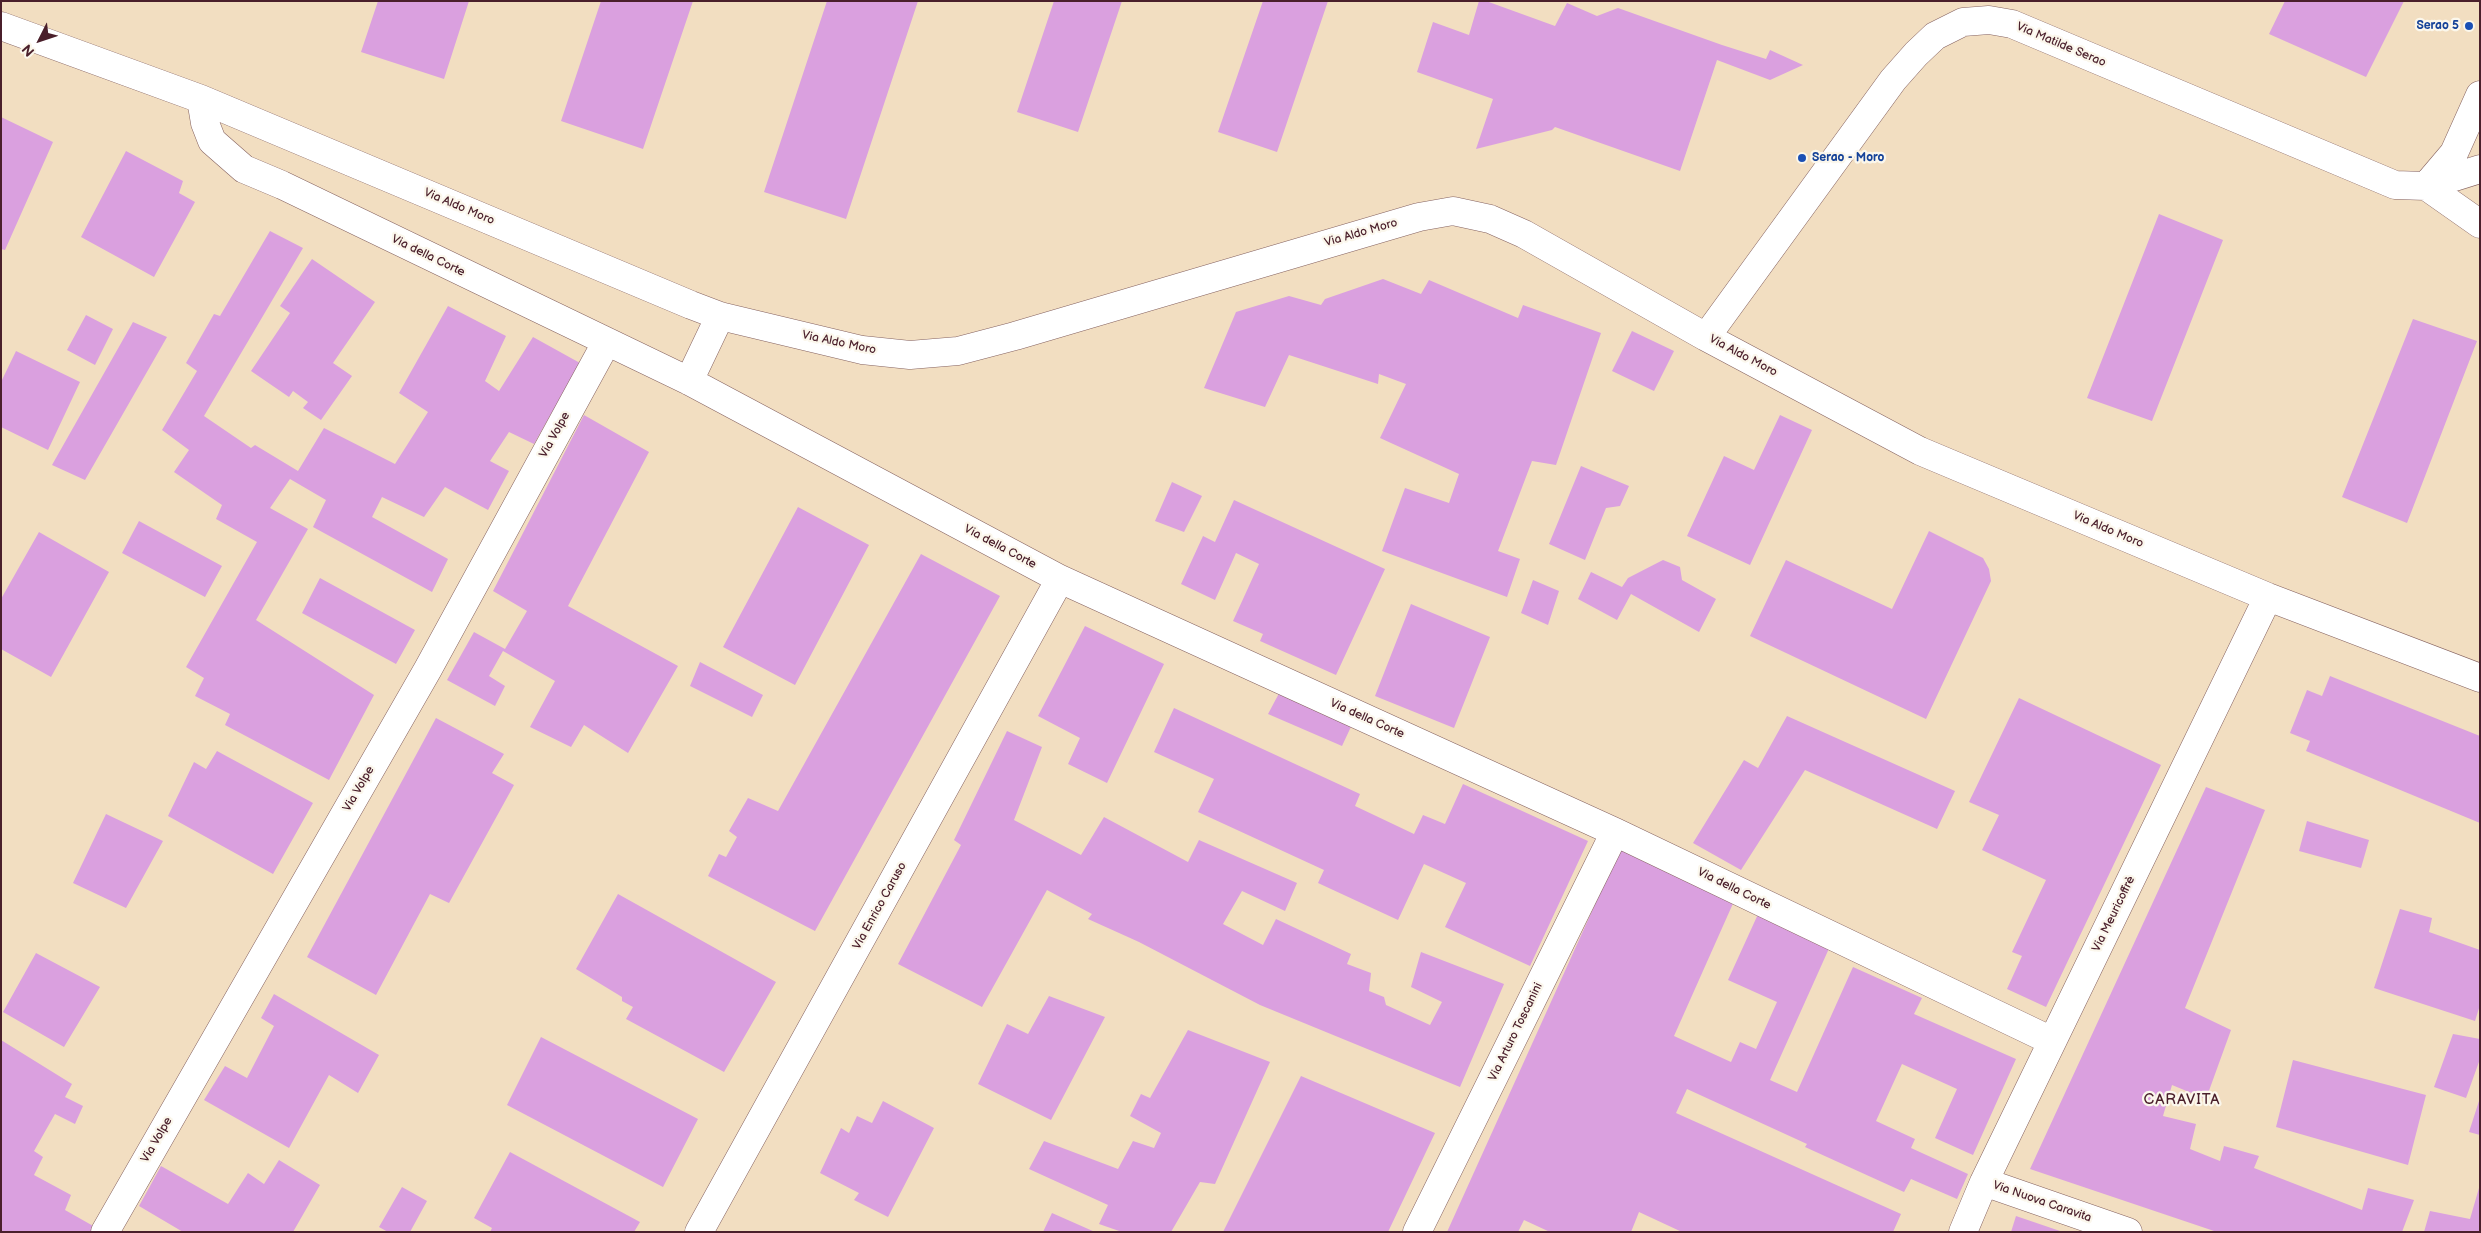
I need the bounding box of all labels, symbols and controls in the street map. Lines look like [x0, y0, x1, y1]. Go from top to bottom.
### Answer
north arrow [15, 15, 65, 65]
place label: Serao 5 [2416, 19, 2459, 33]
street label: Via Matilde Serao [2014, 20, 2108, 70]
marker: Serao 5 [2463, 20, 2475, 32]
text: N [18, 41, 38, 60]
place label: Serao - Moro [1812, 151, 1884, 165]
marker: Serao - Moro [1796, 152, 1808, 164]
street label: Via Aldo Moro [422, 186, 496, 228]
street label: Via Aldo Moro [1323, 216, 1399, 250]
street label: Via della Corte [389, 232, 467, 280]
street label: Via Aldo Moro [801, 328, 877, 358]
street label: Via Aldo Moro [1706, 332, 1780, 380]
street label: Via Volpe [537, 410, 573, 460]
street label: Via Aldo Moro [2071, 509, 2145, 551]
street label: Via della Corte [961, 522, 1039, 572]
street label: Via della Corte [1328, 696, 1406, 742]
street label: Via Volpe [340, 764, 378, 814]
street label: Via Enrico Caruso [850, 860, 910, 952]
street label: Via della Corte [1695, 865, 1773, 913]
street label: Via Meuricoffrè [2089, 874, 2139, 954]
street label: Via Arturo Toscanini [1486, 981, 1546, 1083]
district label: CARAVITA [2143, 1091, 2221, 1109]
street label: Via Volpe [138, 1115, 176, 1165]
street label: Via Nuova Caravita [1991, 1178, 2093, 1226]

